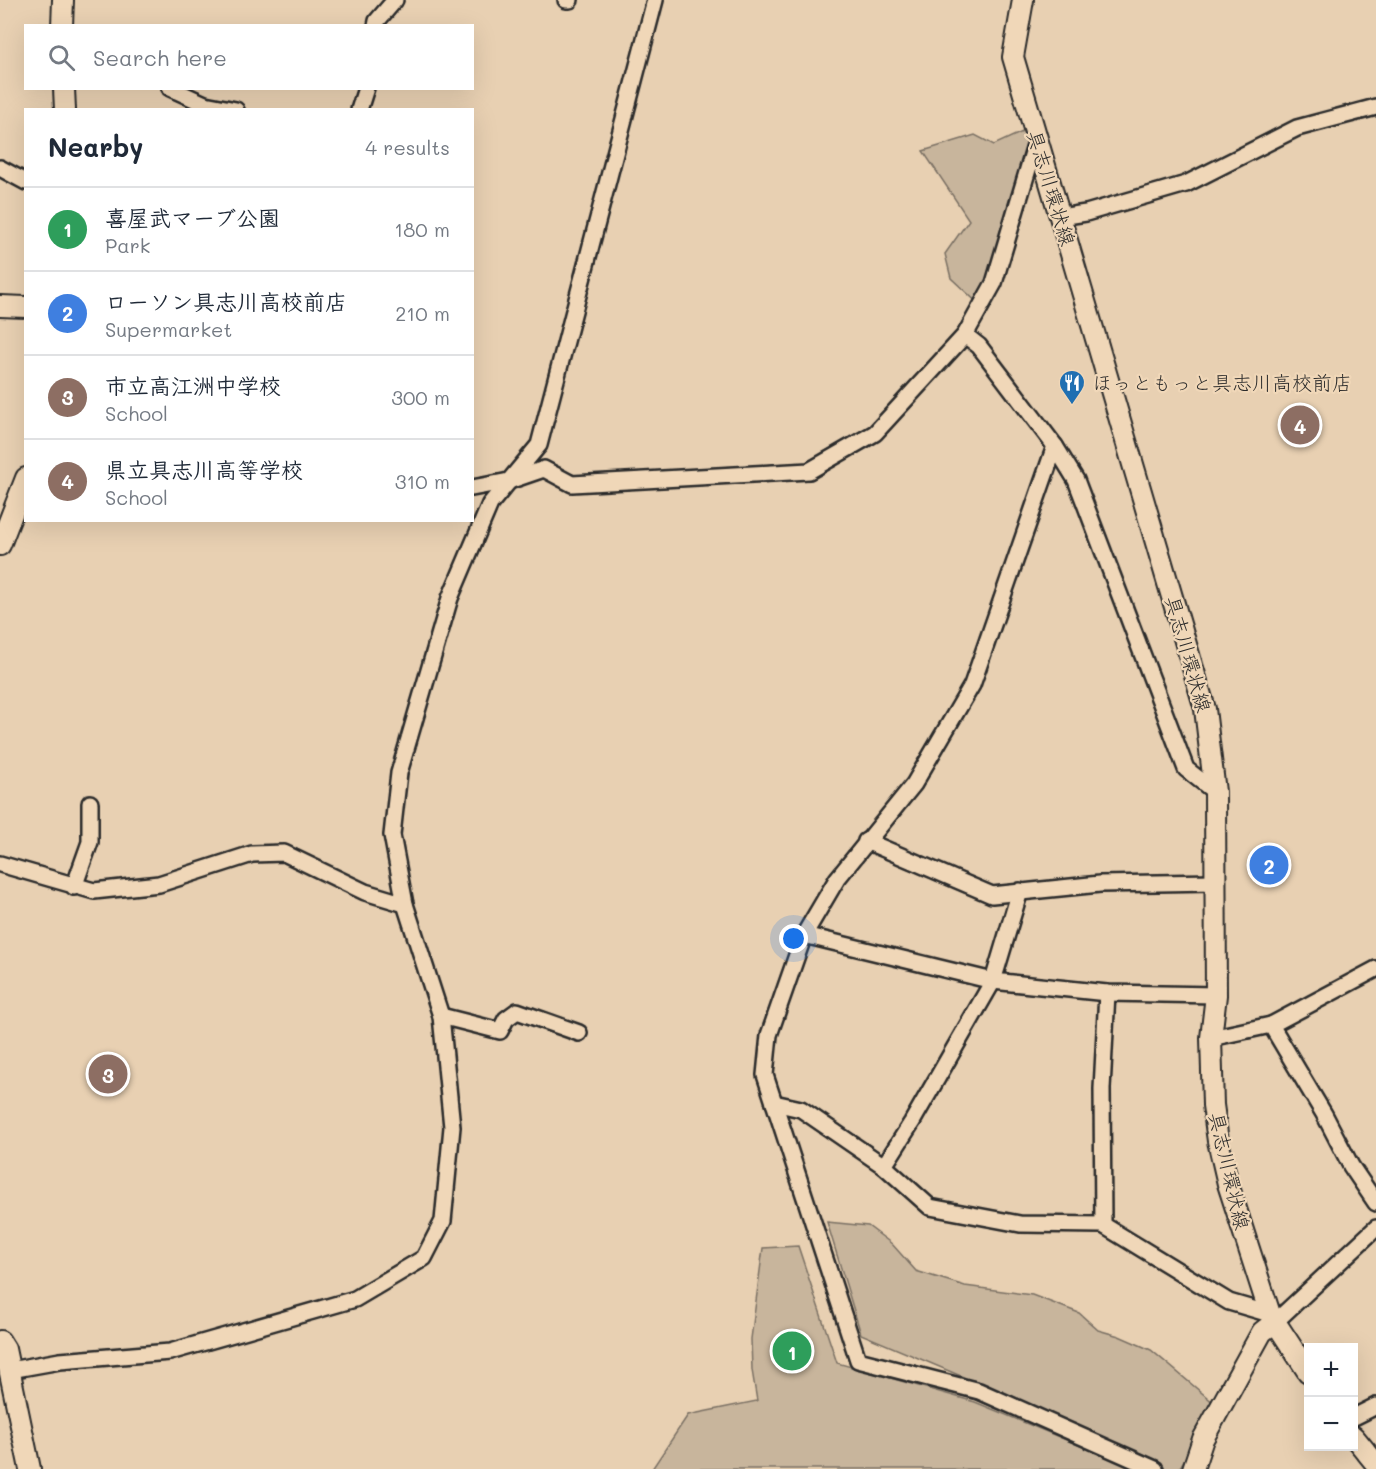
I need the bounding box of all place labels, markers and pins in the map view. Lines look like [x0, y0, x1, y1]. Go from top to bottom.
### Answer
restaurant icon: ほっともっと具志川高校前店 [1057, 368, 1087, 406]
place label: ほっともっと具志川高校前店 [1092, 369, 1352, 395]
pin: 4 [1280, 402, 1320, 448]
pin: 2 [1250, 842, 1288, 888]
pin: 3 [88, 1052, 128, 1096]
pin: 1 [772, 1328, 812, 1374]

